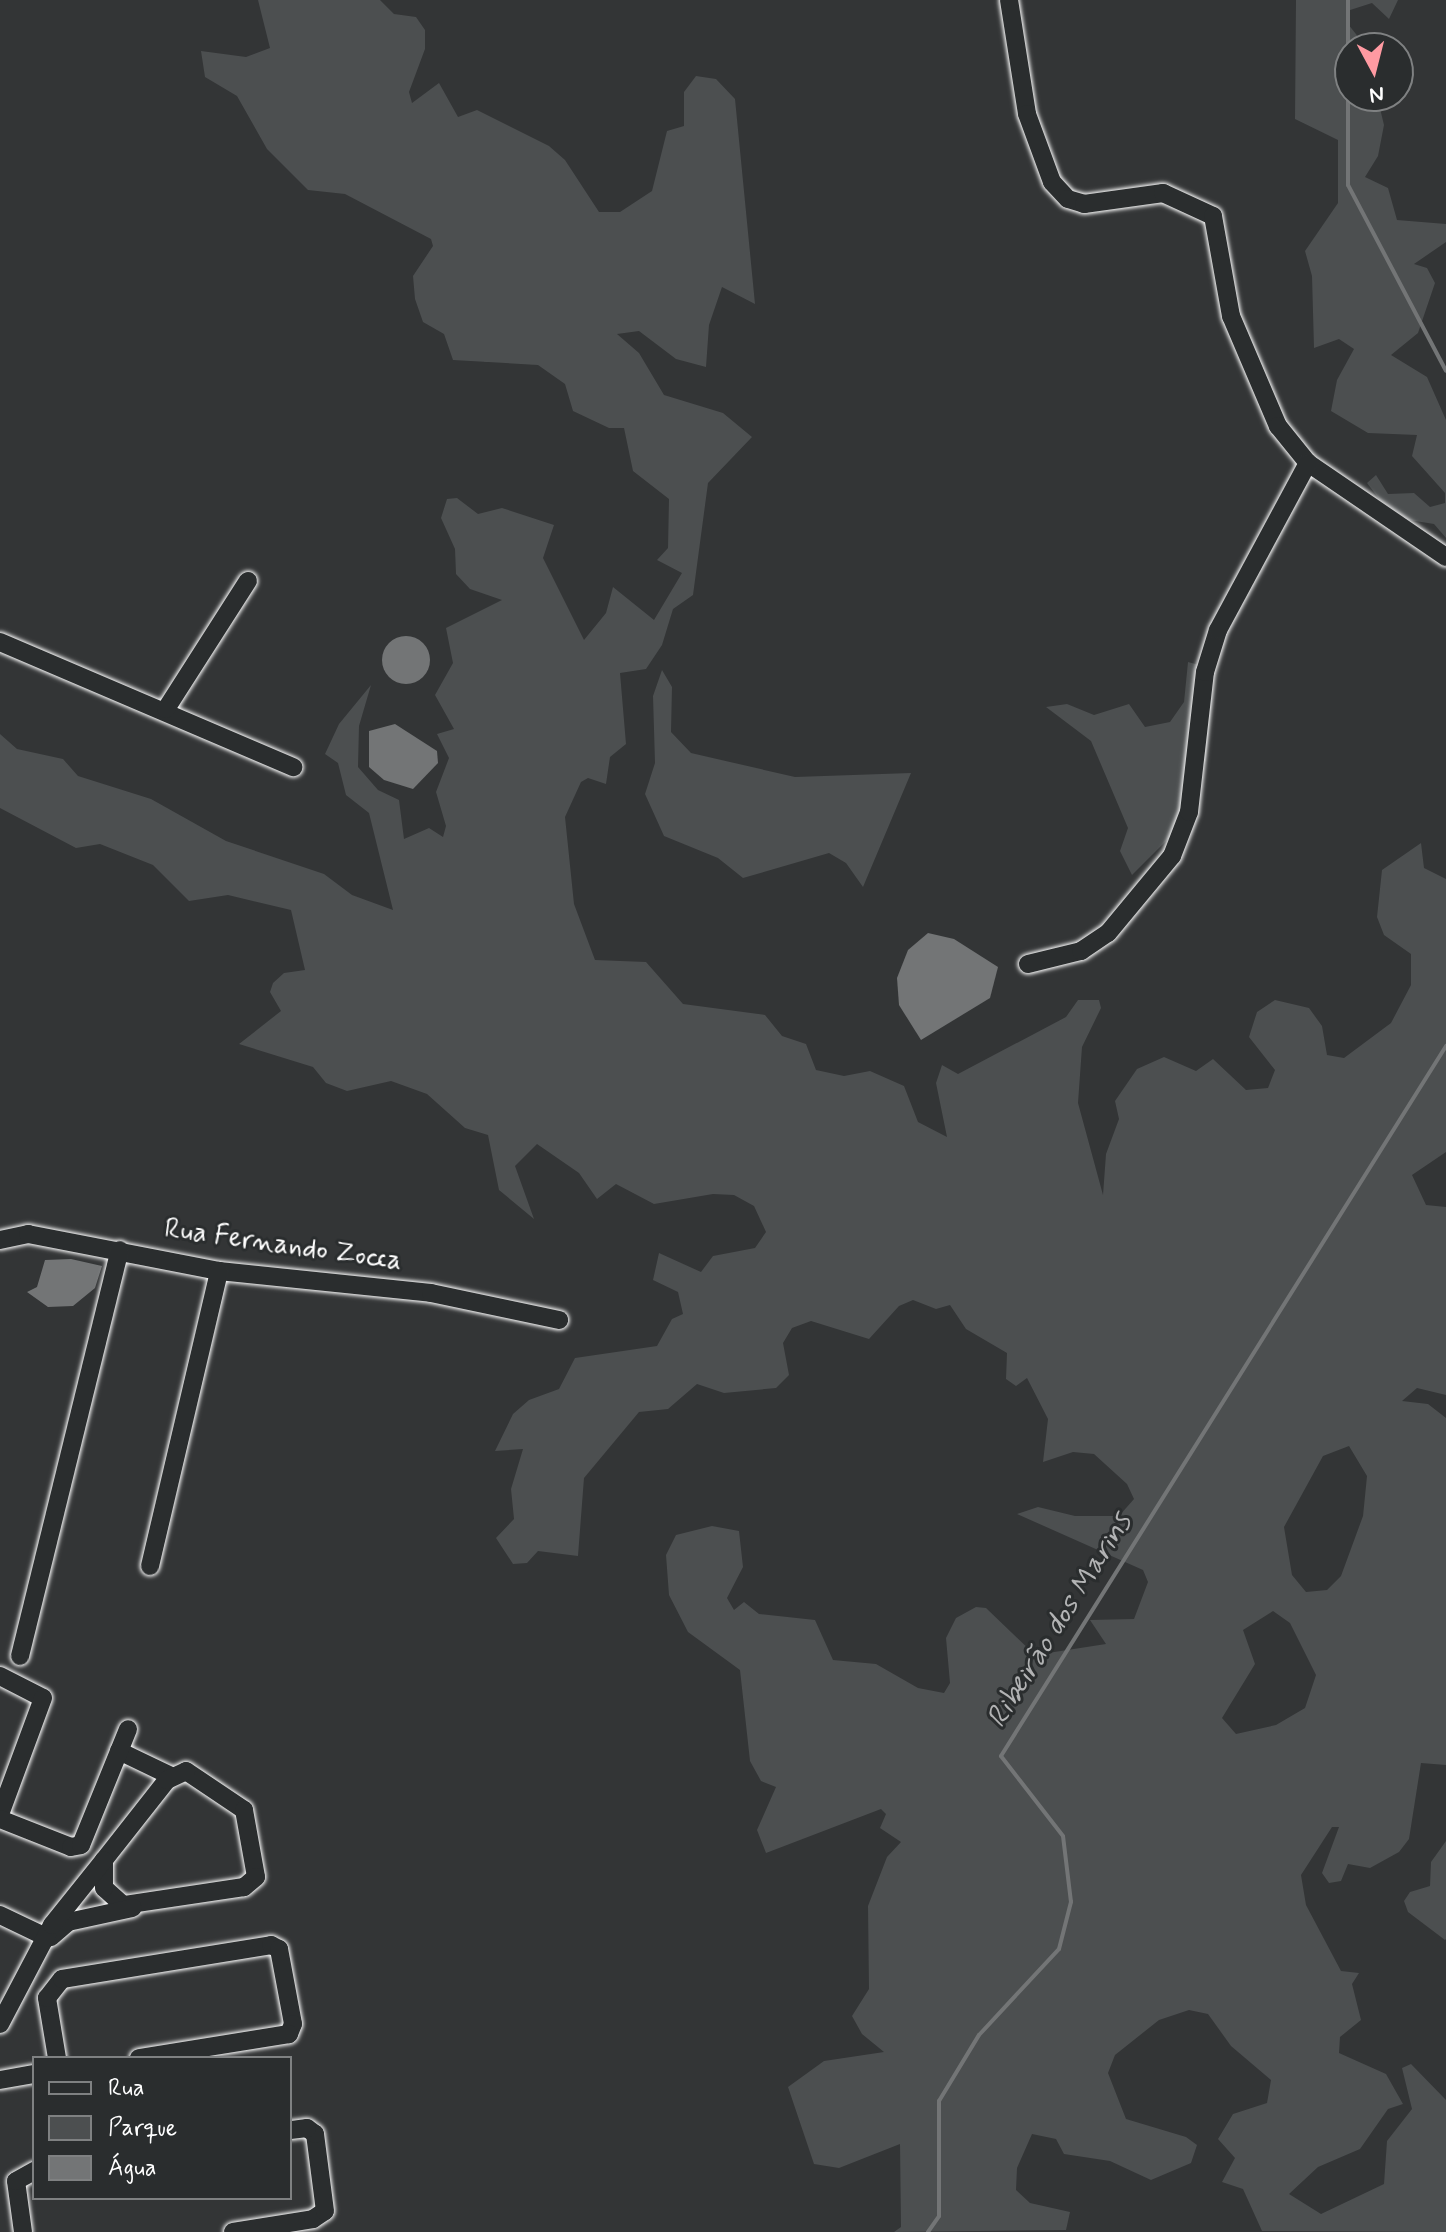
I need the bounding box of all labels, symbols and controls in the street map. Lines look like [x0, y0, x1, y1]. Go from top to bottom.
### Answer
north arrow [1334, 32, 1414, 112]
text: N [1368, 79, 1386, 109]
street label: Rua Fernando Zocca [162, 1213, 404, 1279]
water label: Ribeirão dos Marins [977, 1503, 1143, 1739]
legend [32, 2056, 292, 2200]
text: Rua [108, 2073, 145, 2104]
text: Parque [108, 2113, 177, 2144]
text: Água [108, 2153, 157, 2184]

